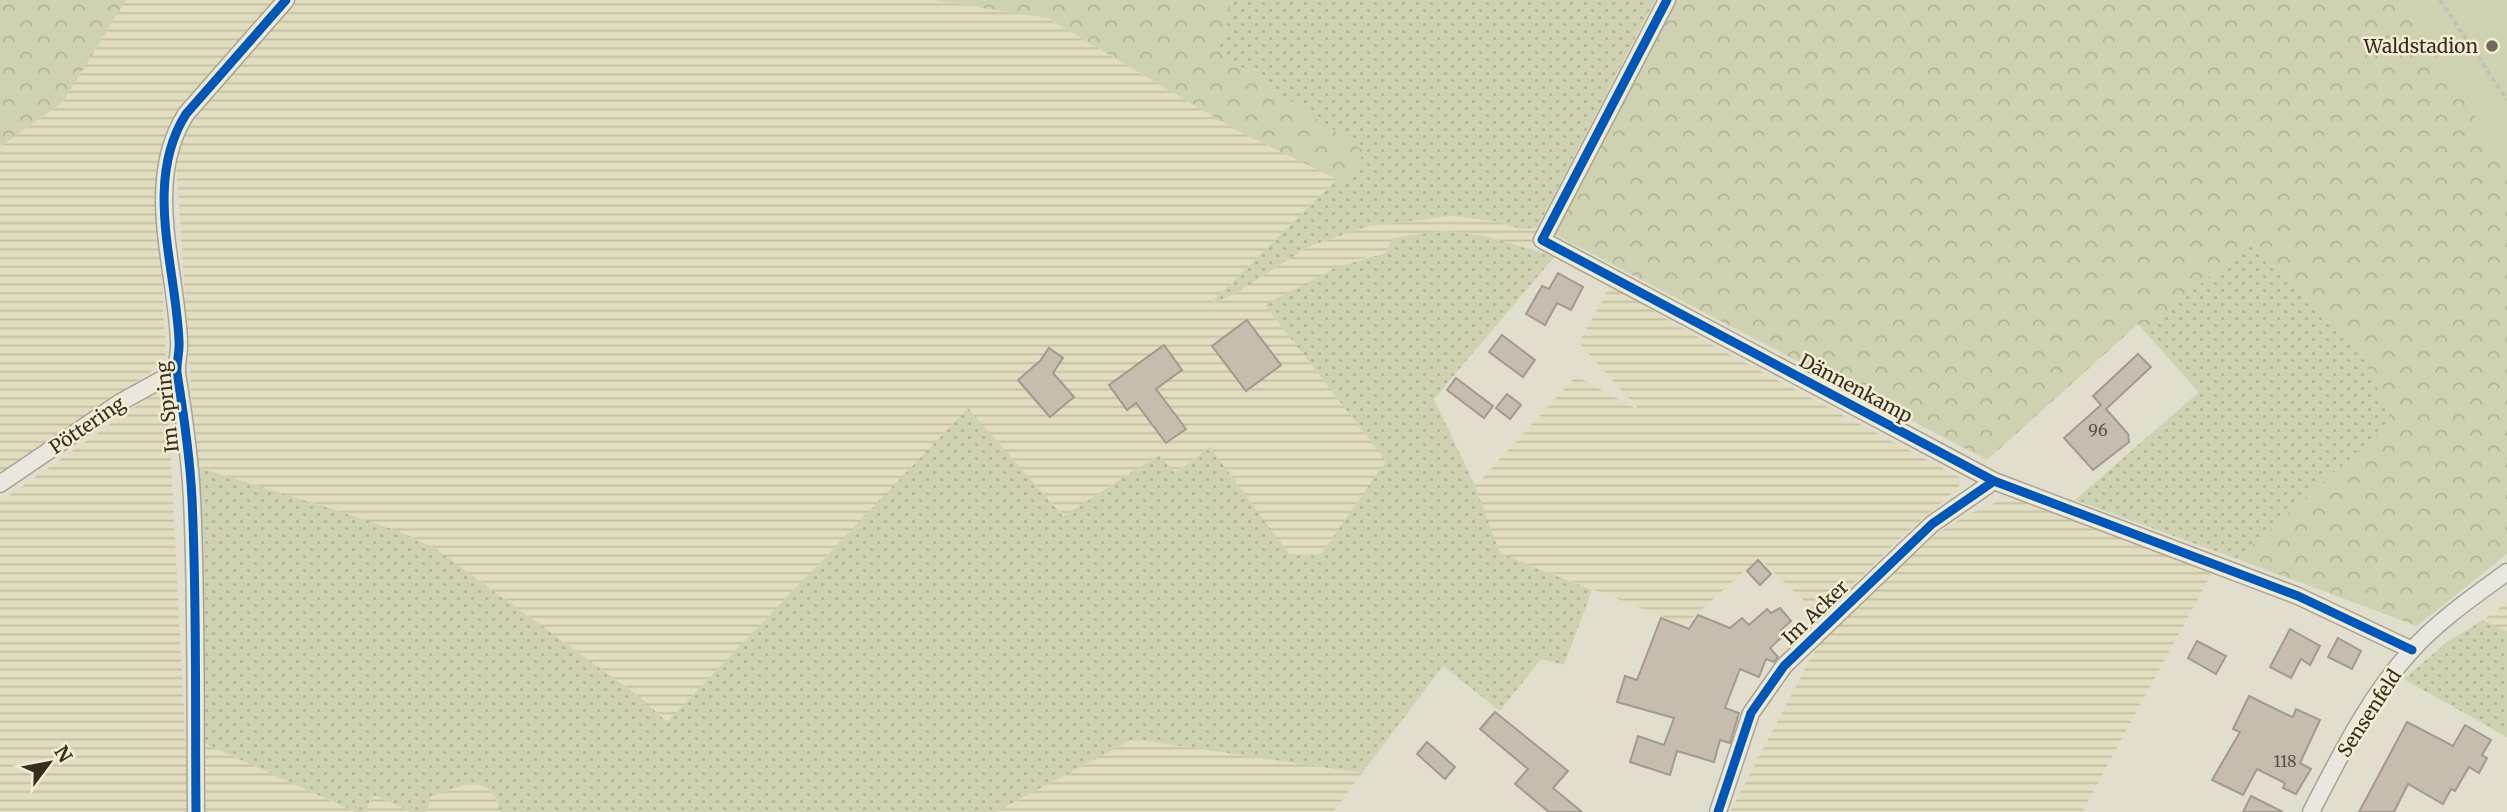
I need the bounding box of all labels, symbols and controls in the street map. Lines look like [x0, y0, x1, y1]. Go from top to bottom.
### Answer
place label: Waldstadion [2363, 34, 2478, 58]
marker: Waldstadion [2484, 38, 2500, 54]
street label: Dännenkamp [1795, 348, 1917, 428]
street label: Im Spring [150, 360, 184, 454]
street label: Pöttering [45, 391, 130, 459]
house number: 96 [2088, 420, 2108, 440]
street label: Im Acker [1777, 574, 1853, 649]
street label: Sensenfeld [2332, 665, 2406, 761]
north arrow [14, 728, 84, 798]
text: N [49, 741, 78, 767]
house number: 118 [2273, 751, 2297, 771]

